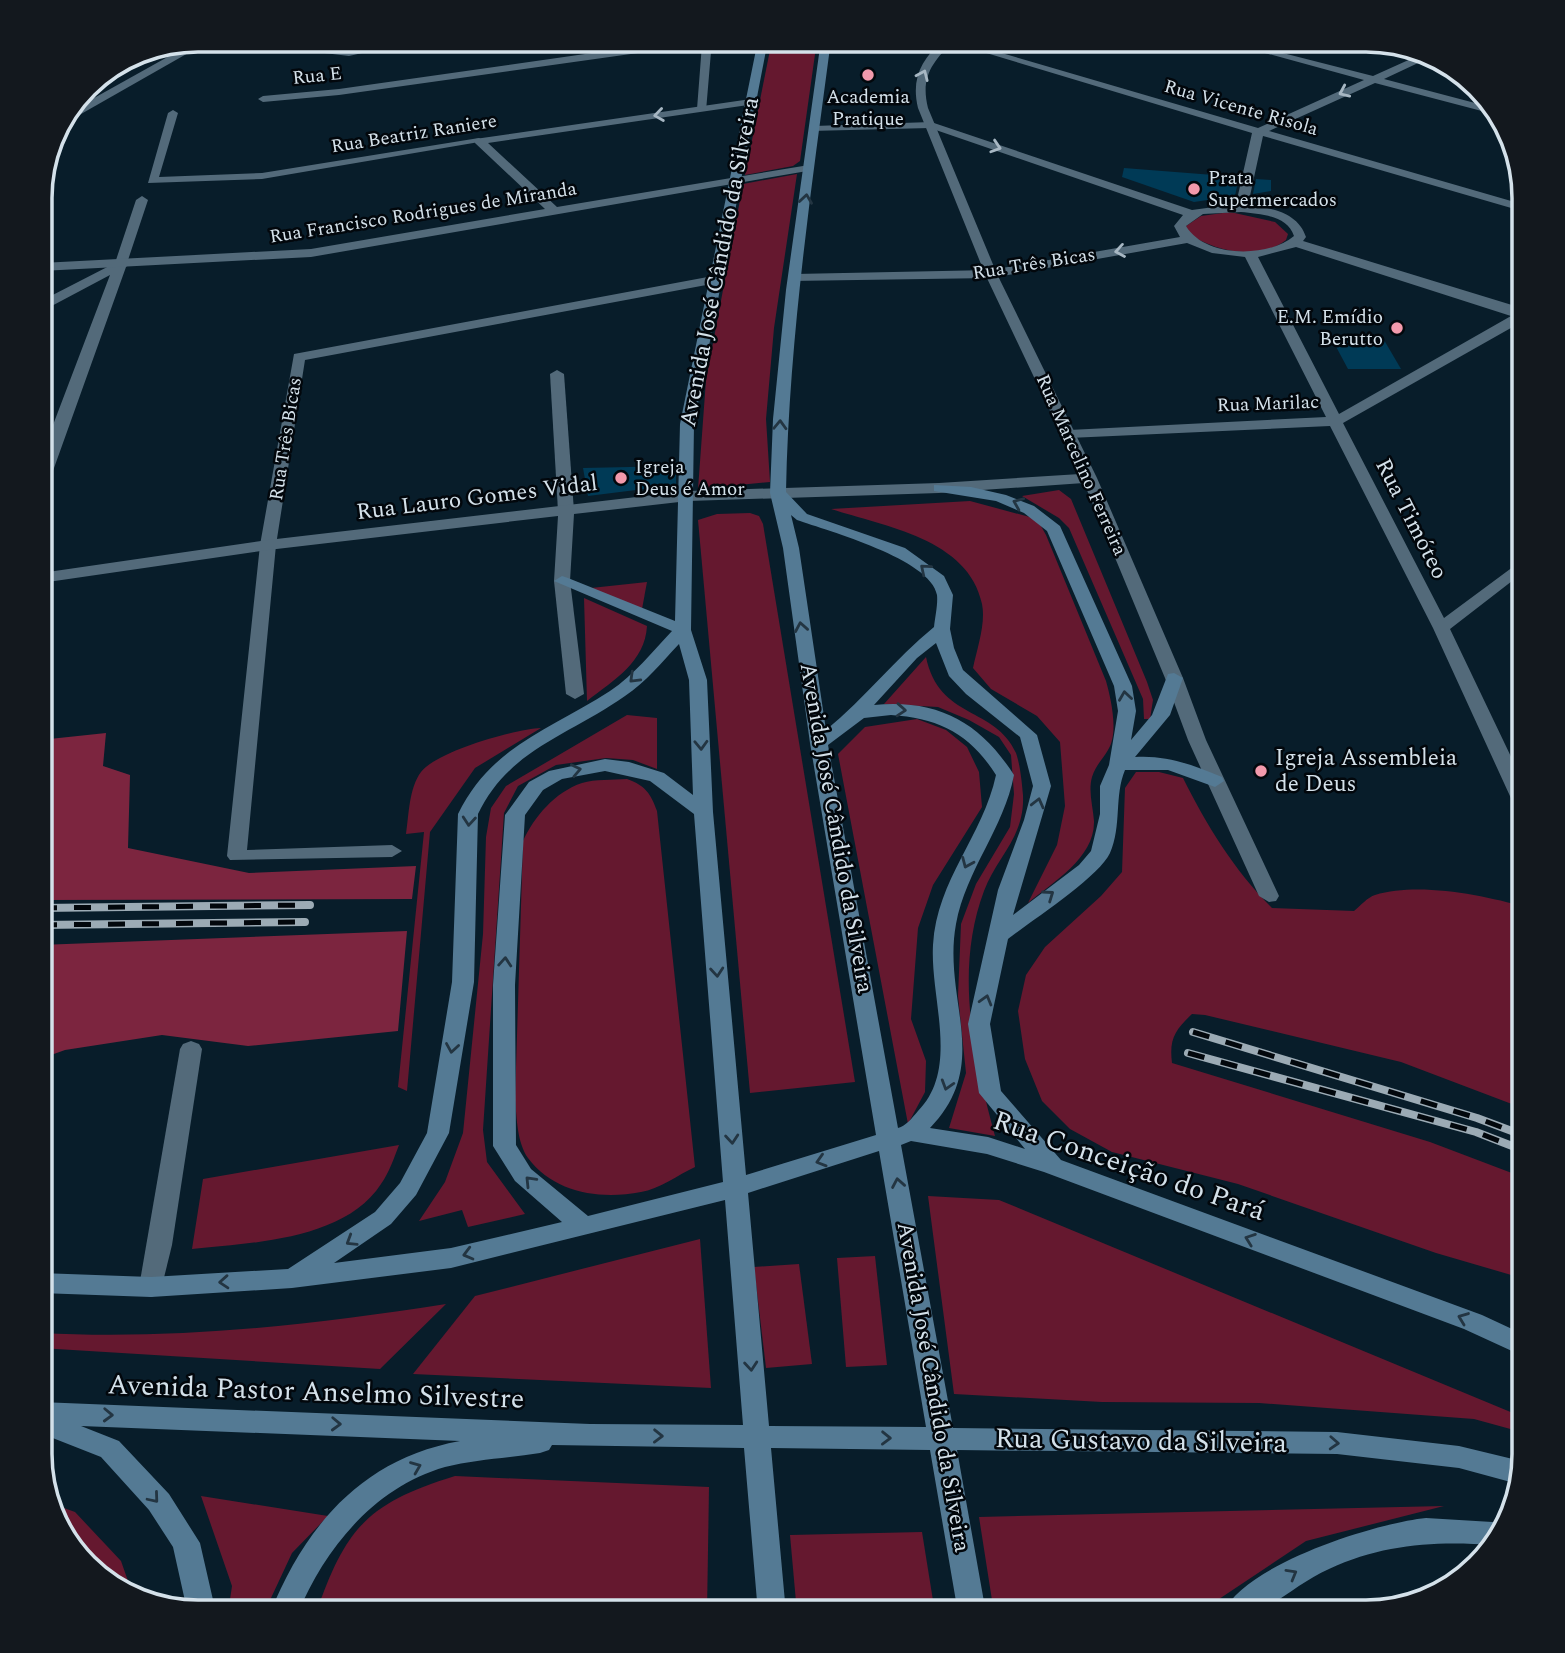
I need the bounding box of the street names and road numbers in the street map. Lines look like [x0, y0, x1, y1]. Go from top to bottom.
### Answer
street label: Rua E [291, 59, 343, 93]
street label: Rua Vicente Risola [1161, 72, 1322, 144]
street label: Avenida José Cândido da Silveira [671, 94, 769, 430]
street label: Rua Beatriz Raniere [329, 107, 499, 161]
street label: Rua Francisco Rodrigues de Miranda [267, 174, 579, 252]
street label: Rua Três Bicas [970, 240, 1098, 288]
street label: Rua Marcelino Ferreira [1028, 370, 1134, 561]
street label: Rua Três Bicas [262, 375, 310, 503]
street label: Rua Marilac [1216, 388, 1320, 420]
street label: Rua Timóteo [1366, 452, 1456, 586]
street label: Rua Lauro Gomes Vidal [354, 466, 600, 530]
street label: Avenida José Cândido da Silveira [790, 660, 882, 996]
street label: Rua Conceição do Pará [987, 1099, 1271, 1233]
street label: Avenida José Cândido da Silveira [887, 1219, 979, 1555]
street label: Avenida Pastor Anselmo Silvestre [107, 1363, 525, 1421]
street label: Rua Gustavo da Silveira [995, 1417, 1288, 1465]

